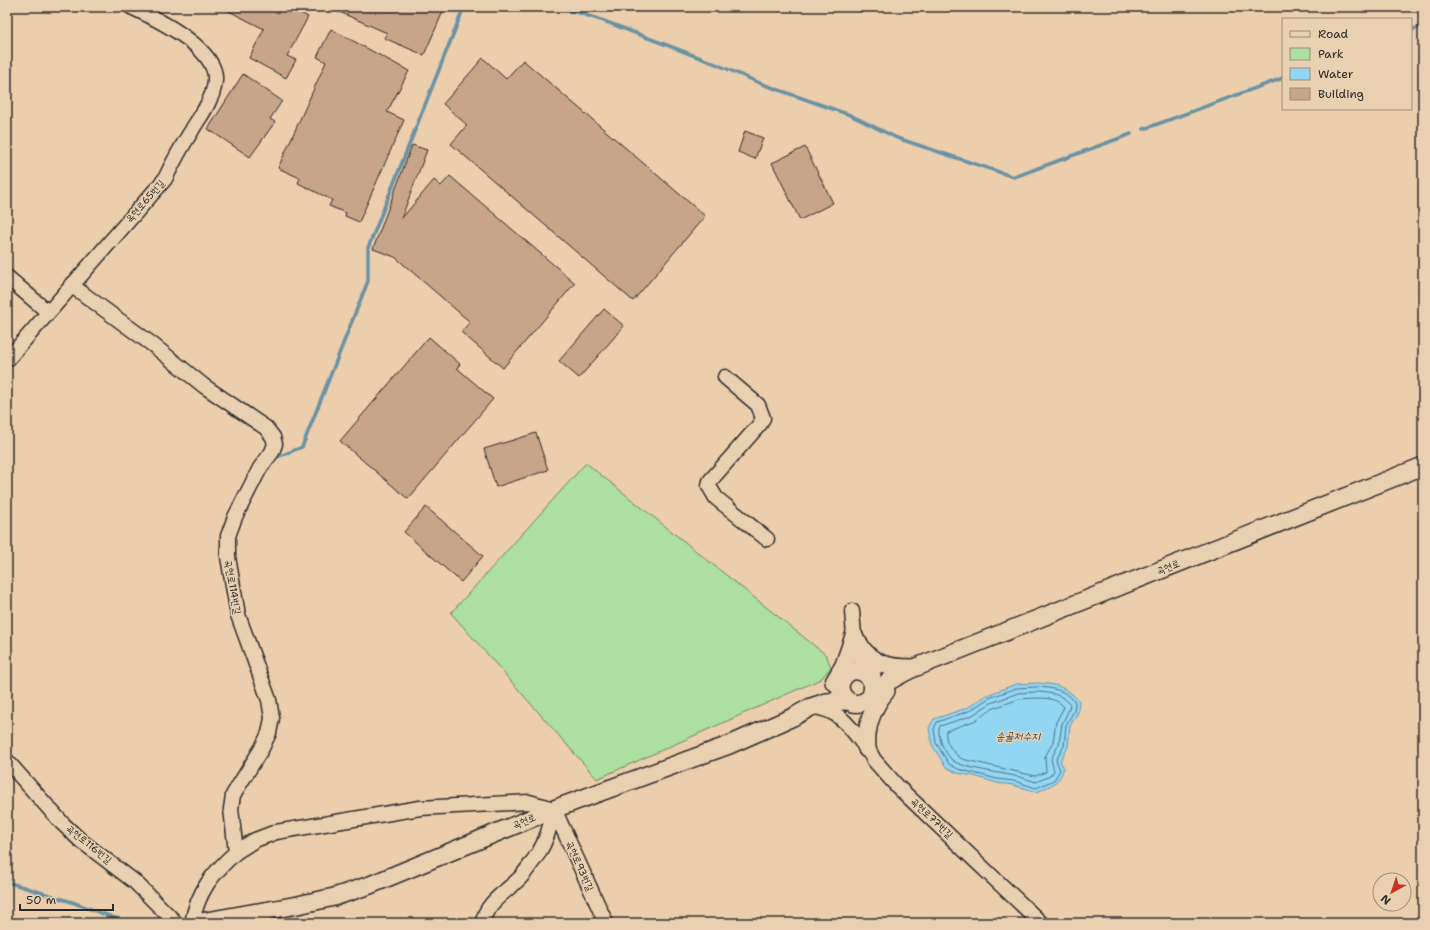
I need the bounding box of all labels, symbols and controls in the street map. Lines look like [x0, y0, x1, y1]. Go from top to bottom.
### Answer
legend [1282, 18, 1412, 110]
text: Road [1318, 26, 1349, 42]
text: Park [1318, 46, 1344, 62]
text: Water [1318, 66, 1354, 82]
text: Building [1318, 86, 1364, 102]
street label: 옥현로65번길 [123, 177, 167, 225]
street label: 곡현로 [1154, 556, 1182, 578]
street label: 곡현로114번길 [222, 559, 244, 615]
water label: 송골저수지 [996, 729, 1041, 744]
street label: 곡현로77번길 [908, 795, 956, 841]
street label: 곡현로 [510, 810, 538, 832]
street label: 곡현로116번길 [64, 822, 114, 866]
street label: 곡현로93번길 [563, 839, 597, 893]
north arrow [1372, 872, 1412, 912]
scale bar [20, 886, 113, 912]
text: N [1378, 891, 1394, 908]
text: 50 m [26, 892, 56, 908]

